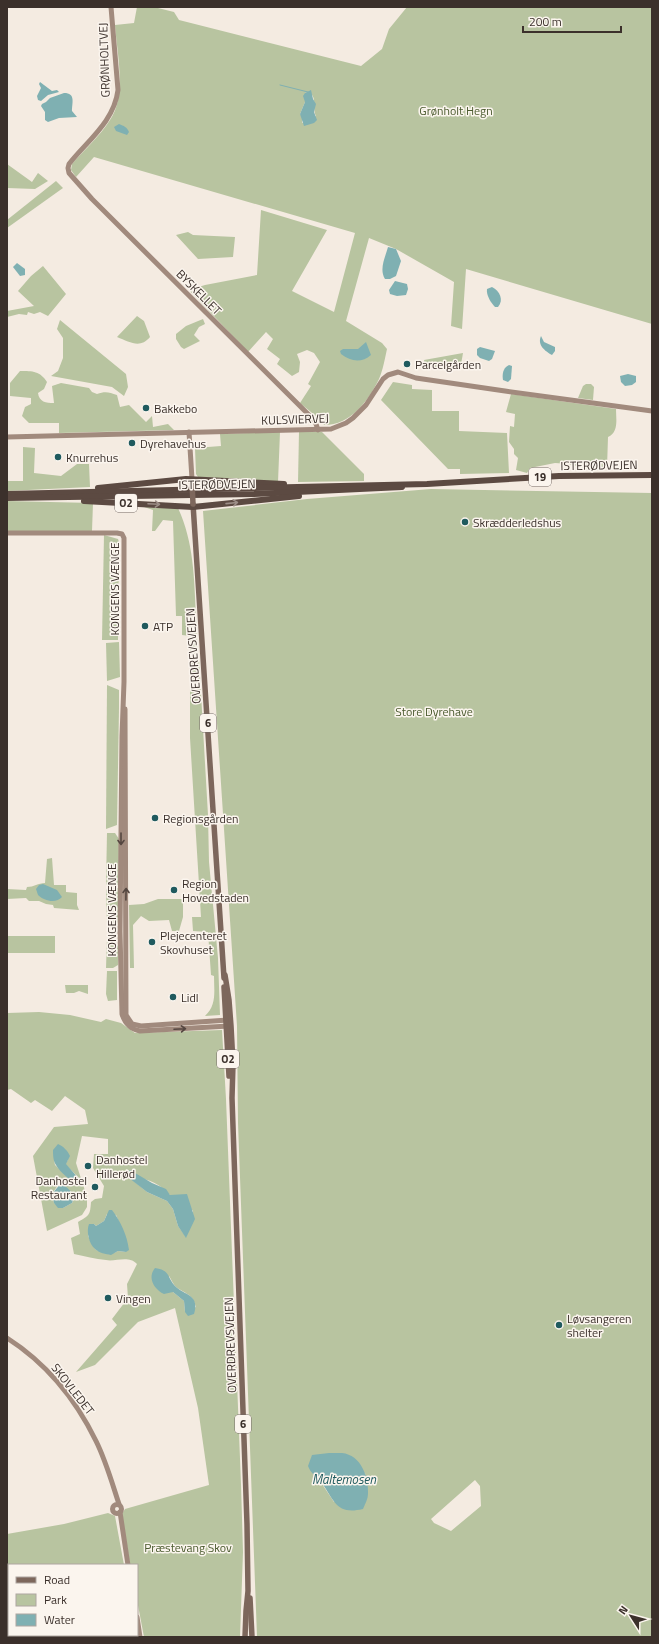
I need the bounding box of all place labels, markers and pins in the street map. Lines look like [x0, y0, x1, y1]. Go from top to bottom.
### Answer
place label: Parcelgården [415, 355, 481, 374]
marker: Parcelgården [402, 359, 412, 369]
place label: Bakkebo [154, 399, 197, 418]
marker: Bakkebo [141, 403, 151, 413]
place label: Dyrehavehus [140, 434, 207, 453]
marker: Dyrehavehus [127, 438, 137, 448]
place label: Knurrehus [66, 448, 119, 467]
marker: Knurrehus [53, 452, 63, 462]
place label: Skrædderledshus [473, 513, 562, 532]
marker: Skrædderledshus [460, 517, 470, 527]
place label: ATP [153, 617, 173, 636]
marker: ATP [140, 621, 150, 631]
place label: Regionsgården [163, 809, 238, 828]
marker: Regionsgården [150, 813, 160, 823]
place label: Region Hovedstaden [182, 874, 249, 907]
marker: Region Hovedstaden [169, 885, 179, 895]
place label: Plejecenteret Skovhuset [160, 926, 228, 959]
marker: Plejecenteret Skovhuset [147, 937, 157, 947]
place label: Lidl [181, 988, 199, 1007]
marker: Lidl [168, 992, 178, 1002]
place label: Danhostel Hillerød [96, 1150, 148, 1183]
marker: Danhostel Hillerød [83, 1161, 93, 1171]
place label: Danhostel Restaurant [31, 1171, 88, 1204]
marker: Danhostel Restaurant [90, 1182, 100, 1192]
place label: Vingen [116, 1289, 151, 1308]
marker: Vingen [103, 1293, 113, 1303]
place label: Løvsangeren shelter [567, 1309, 631, 1342]
marker: Løvsangeren shelter [554, 1320, 564, 1330]

